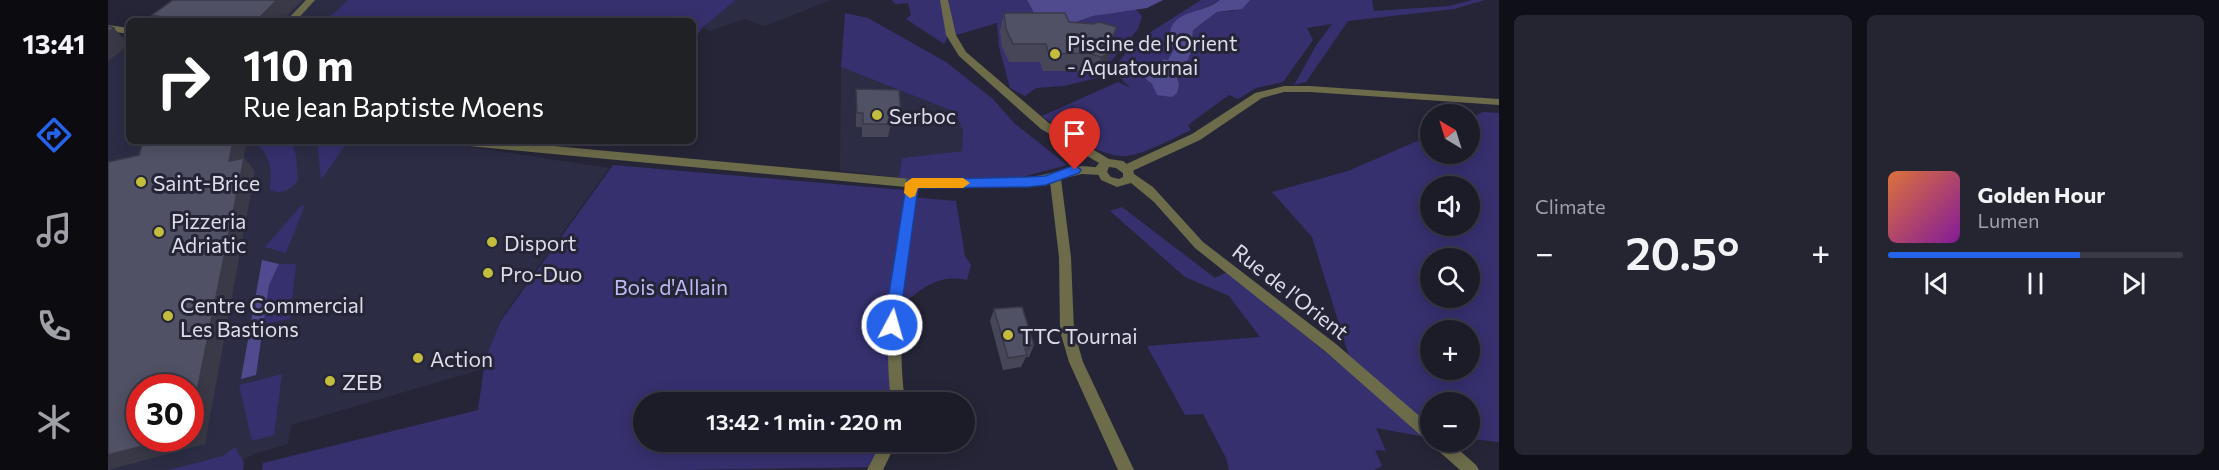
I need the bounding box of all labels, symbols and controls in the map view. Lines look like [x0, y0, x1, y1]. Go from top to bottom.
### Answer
text: 13:41 [22, 27, 86, 60]
place label: Piscine de l'Orient - Aquatournai [1067, 30, 1238, 79]
text: 110 m [243, 38, 354, 90]
icon: right [144, 42, 222, 120]
marker: Piscine de l'Orient - Aquatournai [1048, 47, 1062, 61]
text: Rue Jean Baptiste Moens [243, 90, 544, 123]
place label: Serboc [889, 103, 956, 128]
north arrow [1420, 104, 1480, 164]
map controls [1420, 104, 1480, 452]
marker: Serboc [870, 108, 884, 122]
pin [1049, 108, 1100, 170]
icon: directions [33, 114, 75, 156]
icon: arrive [1058, 117, 1091, 150]
place label: Saint-Brice [153, 170, 260, 195]
marker: Saint-Brice [134, 175, 148, 189]
button: sound [1420, 176, 1480, 236]
text: Golden Hour [1978, 181, 2105, 208]
text: Climate [1535, 194, 1605, 218]
place label: Pizzeria Adriatic [171, 208, 246, 257]
text: Lumen [1978, 208, 2040, 232]
icon: music [33, 209, 75, 251]
text: 20.5° [1625, 224, 1739, 279]
marker: Pizzeria Adriatic [152, 225, 166, 239]
place label: Disport [504, 230, 576, 255]
text: − [1535, 231, 1554, 272]
text: + [1811, 231, 1830, 272]
marker: Disport [485, 235, 499, 249]
street label: Rue de l'Orient [1228, 238, 1354, 344]
button: search [1420, 248, 1480, 308]
place label: Pro-Duo [500, 261, 582, 286]
marker: Pro-Duo [481, 266, 495, 280]
icon: previous [1920, 267, 1953, 300]
icon: pause [2019, 267, 2052, 300]
icon: next [2117, 267, 2150, 300]
park label: Bois d'Allain [614, 274, 728, 299]
place label: Centre Commercial Les Bastions [180, 292, 364, 341]
position arrow [860, 293, 924, 357]
icon: phone [33, 305, 75, 347]
marker: Centre Commercial Les Bastions [161, 309, 175, 323]
button: + [1420, 320, 1480, 380]
place label: TTC Tournai [1020, 323, 1138, 348]
marker: TTC Tournai [1001, 328, 1015, 342]
place label: Action [430, 346, 493, 371]
marker: Action [411, 351, 425, 365]
place label: ZEB [342, 369, 382, 394]
speed limit sign: 30 [126, 374, 204, 452]
marker: ZEB [323, 374, 337, 388]
button: − [1420, 392, 1480, 452]
icon: climate [33, 401, 75, 443]
text: 13:42 · 1 min · 220 m [706, 408, 902, 435]

